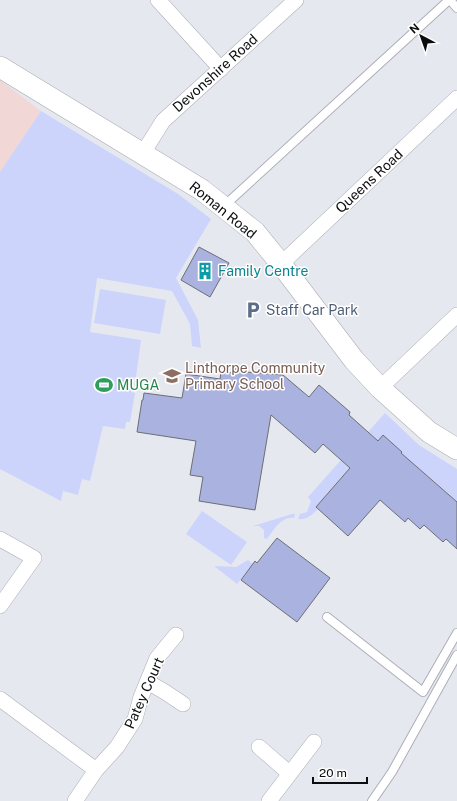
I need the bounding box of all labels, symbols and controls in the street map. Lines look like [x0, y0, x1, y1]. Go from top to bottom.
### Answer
north arrow [401, 16, 441, 56]
text: N [407, 21, 422, 36]
street label: Devonshire Road [169, 31, 261, 115]
street label: Queens Road [332, 146, 406, 216]
street label: Roman Road [186, 178, 260, 242]
building icon: Family Centre [195, 261, 215, 281]
place label: Family Centre [218, 263, 309, 279]
parking icon: Staff Car Park [243, 300, 263, 320]
place label: Staff Car Park [266, 302, 358, 318]
place label: Linthorpe Community Primary School [185, 360, 326, 392]
school or university icon: Linthorpe Community Primary School [162, 366, 182, 386]
sports icon: MUGA [94, 375, 114, 395]
place label: MUGA [117, 377, 159, 393]
street label: Patey Court [121, 655, 167, 731]
scale bar [313, 759, 367, 785]
text: 20 m [319, 766, 347, 780]

